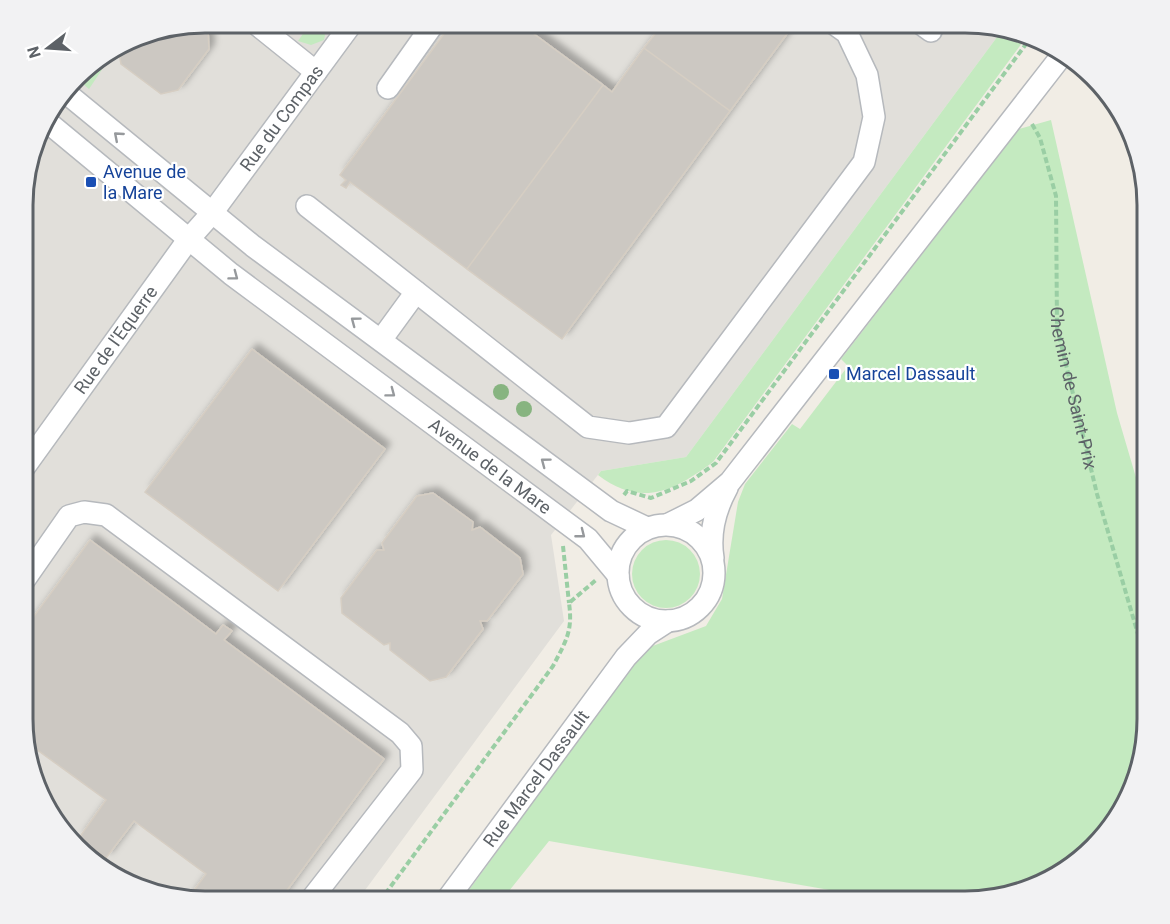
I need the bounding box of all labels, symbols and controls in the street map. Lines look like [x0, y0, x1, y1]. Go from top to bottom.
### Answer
north arrow [18, 18, 78, 78]
text: N [23, 44, 45, 60]
street label: Rue du Compas [235, 61, 327, 175]
one-way arrow [114, 132, 125, 143]
place label: Avenue de la Mare [103, 161, 186, 203]
marker: Avenue de la Mare [84, 175, 98, 189]
one-way arrow [228, 269, 239, 280]
street label: Rue de l'Equerre [70, 282, 162, 398]
street label: Chemin de Saint-Prix [1047, 306, 1102, 471]
one-way arrow [350, 317, 361, 328]
place label: Marcel Dassault [846, 363, 976, 384]
marker: Marcel Dassault [827, 367, 841, 381]
one-way arrow [384, 385, 395, 396]
street label: Avenue de la Mare [425, 414, 556, 518]
one-way arrow [541, 458, 552, 469]
one-way arrow [574, 527, 585, 538]
street label: Rue Marcel Dassault [479, 706, 593, 851]

